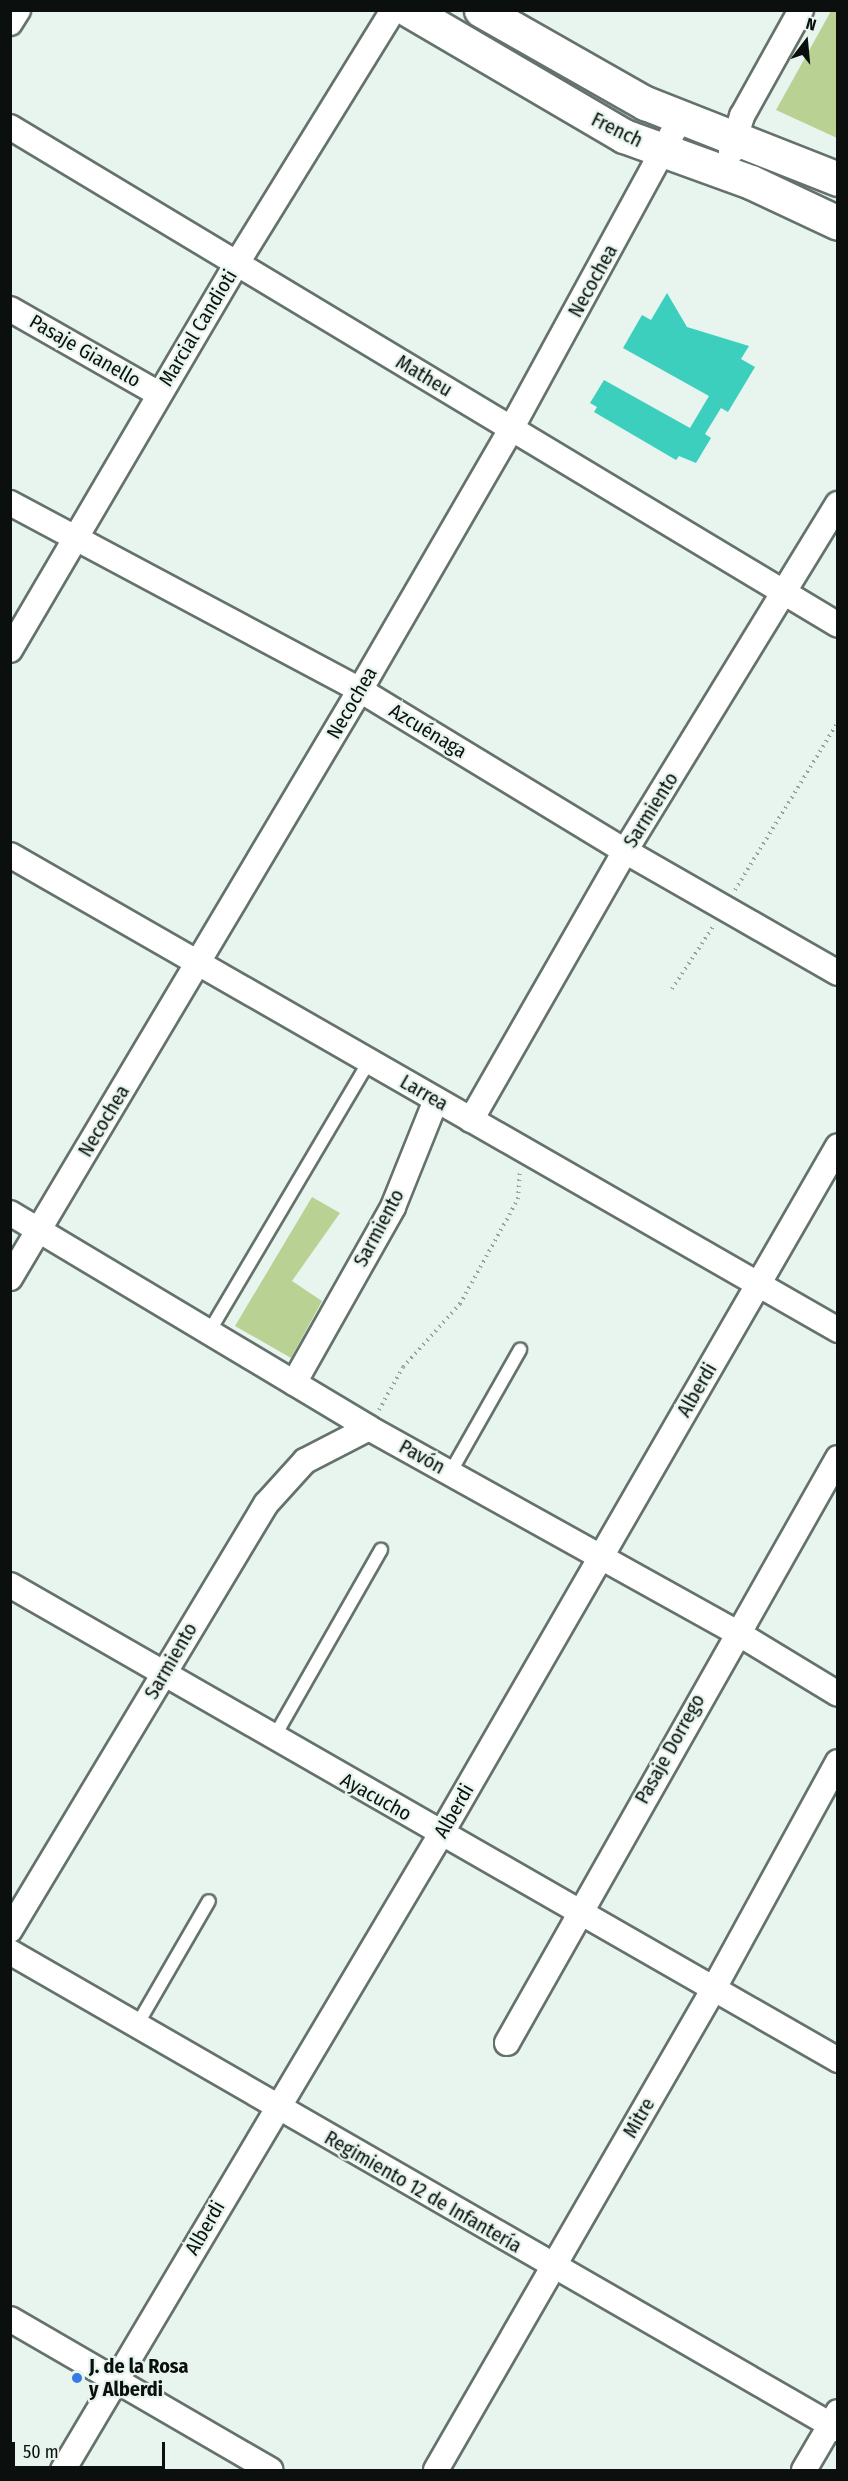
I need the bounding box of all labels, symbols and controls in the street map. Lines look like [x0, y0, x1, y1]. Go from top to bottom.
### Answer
north arrow [776, 12, 836, 72]
text: N [804, 14, 818, 35]
street label: French [587, 107, 647, 153]
street label: Necochea [563, 240, 623, 322]
street label: Marcial Candioti [154, 265, 242, 391]
street label: Pasaje Gianello [25, 310, 145, 392]
street label: Matheu [391, 350, 457, 402]
street label: Necochea [322, 663, 382, 743]
street label: Azcuénaga [385, 699, 471, 763]
street label: Sarmiento [618, 768, 684, 852]
street label: Larrea [396, 1070, 452, 1116]
street label: Necochea [73, 1081, 135, 1161]
street label: Sarmiento [349, 1185, 409, 1271]
street label: Alberdi [672, 1359, 722, 1421]
street label: Pavón [395, 1435, 449, 1479]
street label: Sarmiento [140, 1618, 202, 1704]
street label: Pasaje Dorrego [630, 1690, 710, 1808]
street label: Ayacucho [336, 1768, 416, 1826]
street label: Alberdi [429, 1780, 479, 1842]
street label: Mitre [618, 2094, 660, 2142]
street label: Regimiento 12 de Infantería [320, 2126, 526, 2258]
street label: Alberdi [180, 2197, 230, 2259]
place label: J. de la Rosa y Alberdi [89, 2354, 188, 2401]
marker: J. de la Rosa y Alberdi [70, 2371, 84, 2385]
scale bar [15, 2430, 168, 2468]
text: 50 m [23, 2441, 59, 2463]

